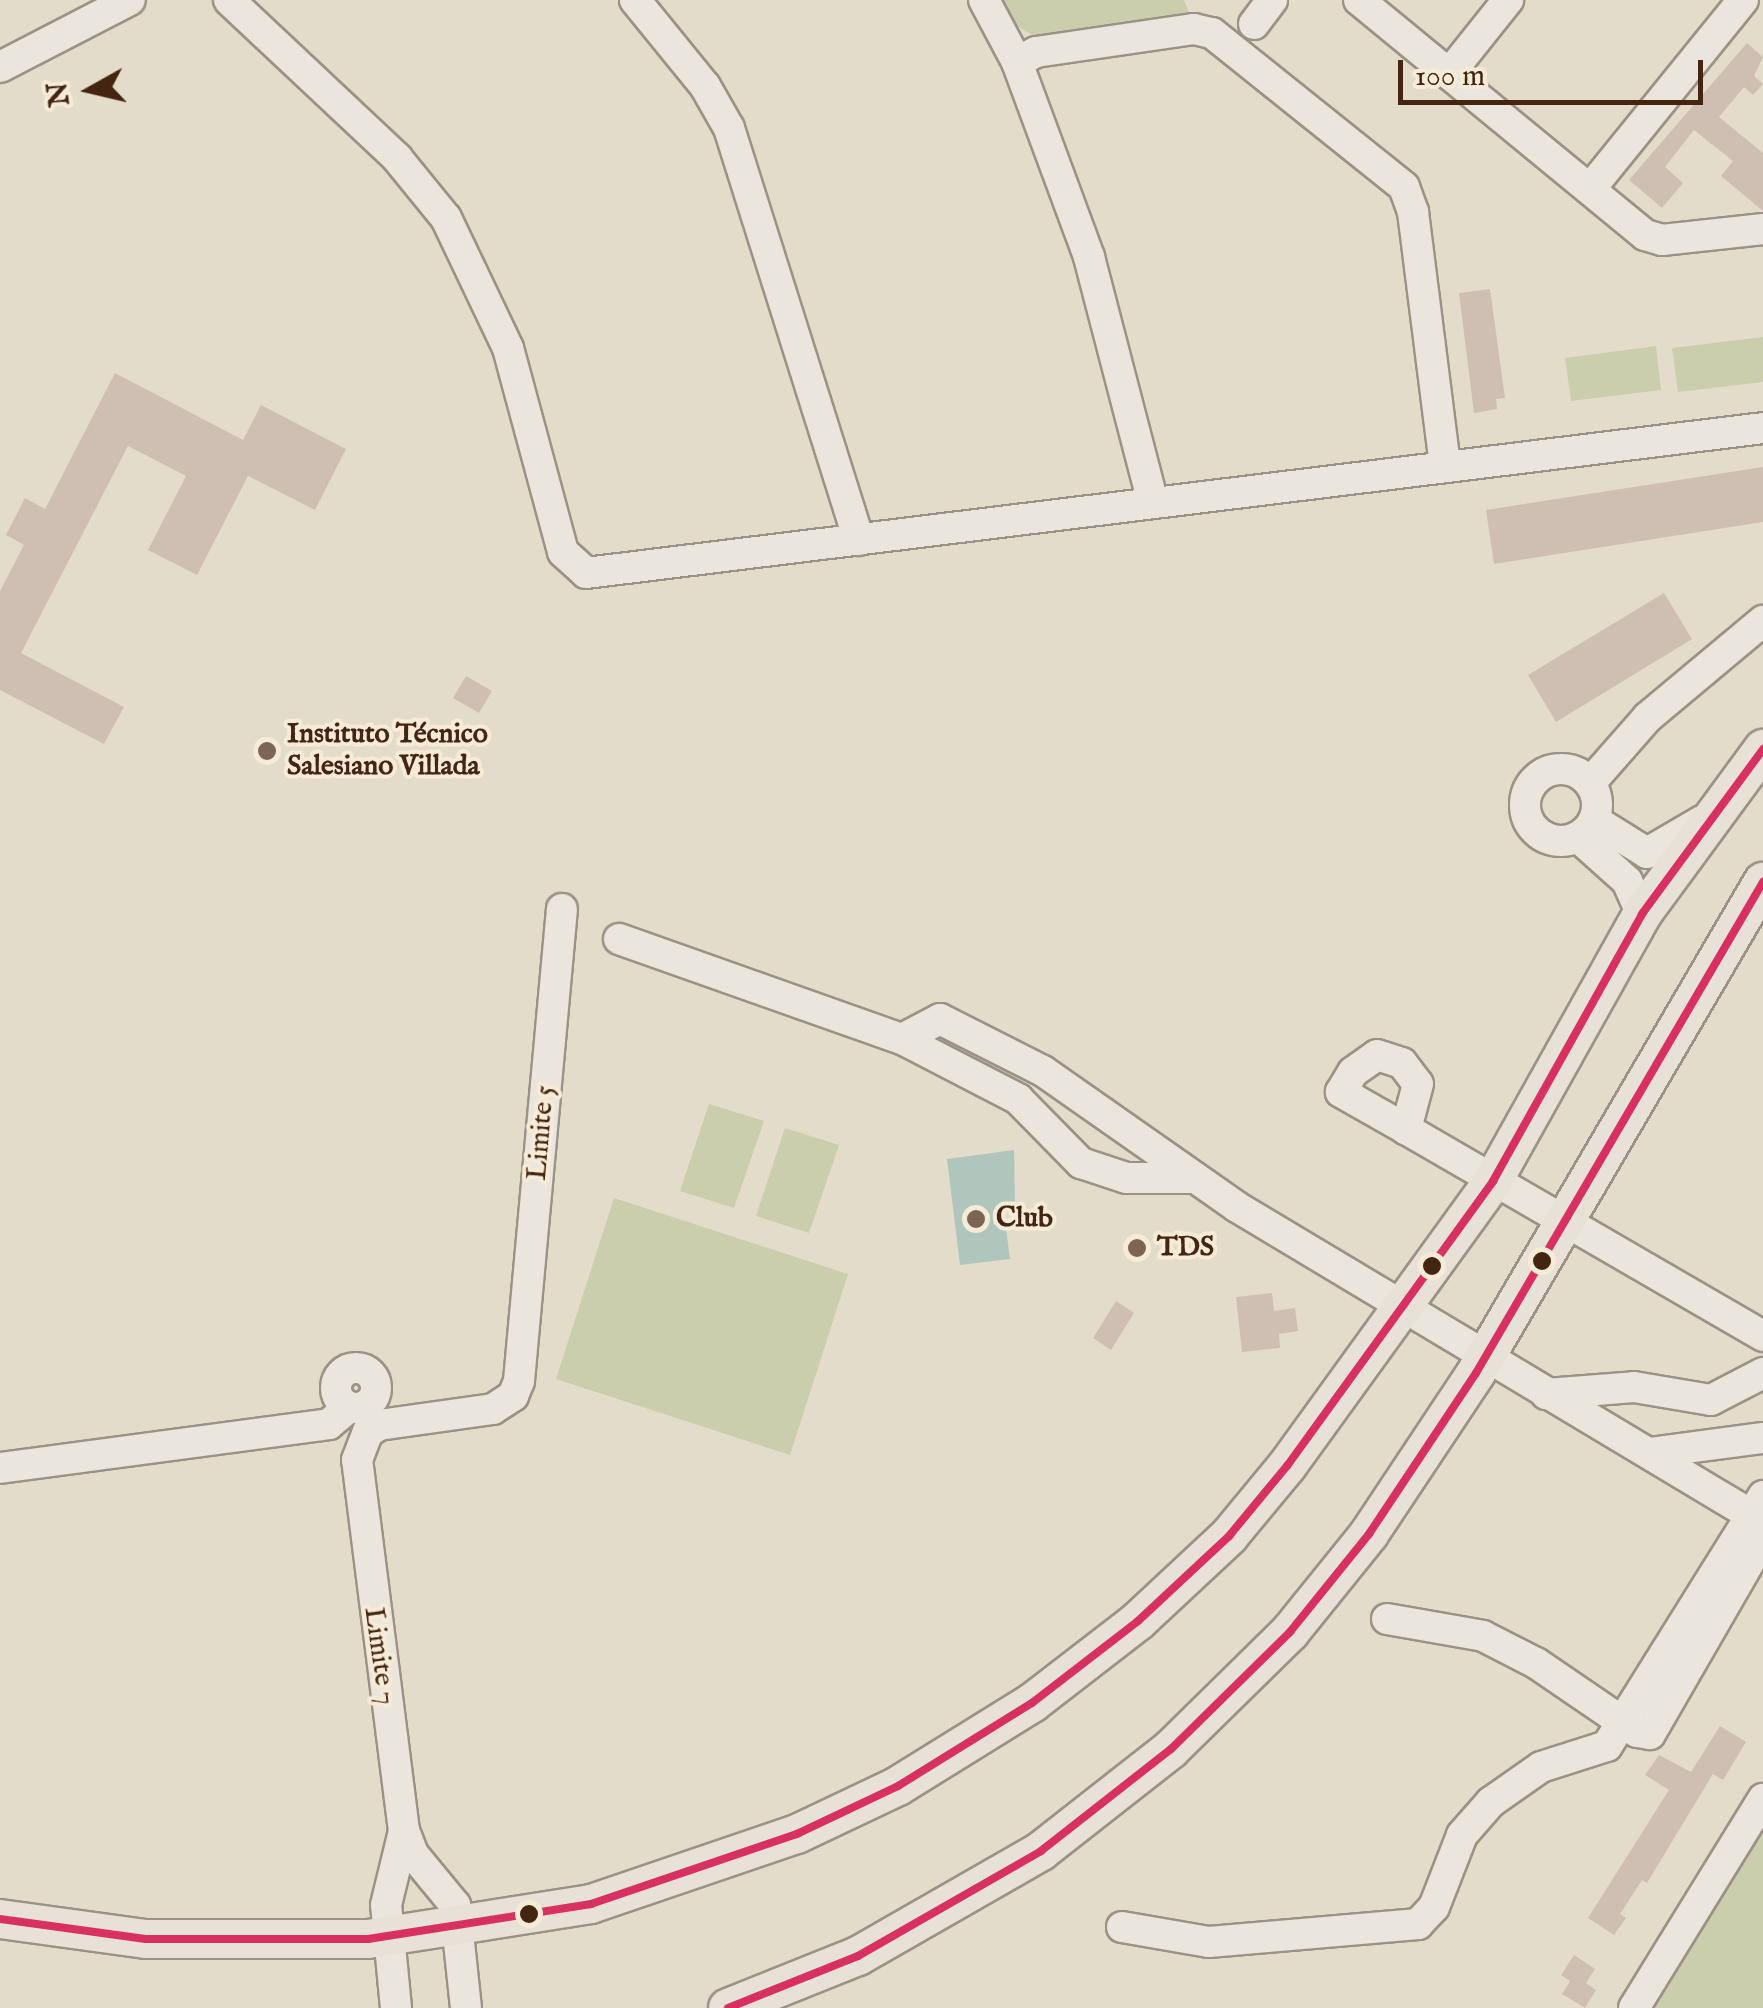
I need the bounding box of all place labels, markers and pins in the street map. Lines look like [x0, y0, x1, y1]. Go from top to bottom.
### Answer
place label: Instituto Técnico Salesiano Villada [287, 718, 488, 784]
marker: Instituto Técnico Salesiano Villada [256, 740, 278, 762]
place label: Club [996, 1202, 1053, 1236]
marker: Club [965, 1208, 987, 1230]
place label: TDS [1157, 1231, 1214, 1265]
marker: TDS [1126, 1237, 1148, 1259]
unlabelled marker [1532, 1251, 1552, 1271]
unlabelled marker [1422, 1256, 1442, 1276]
unlabelled marker [519, 1904, 539, 1924]

